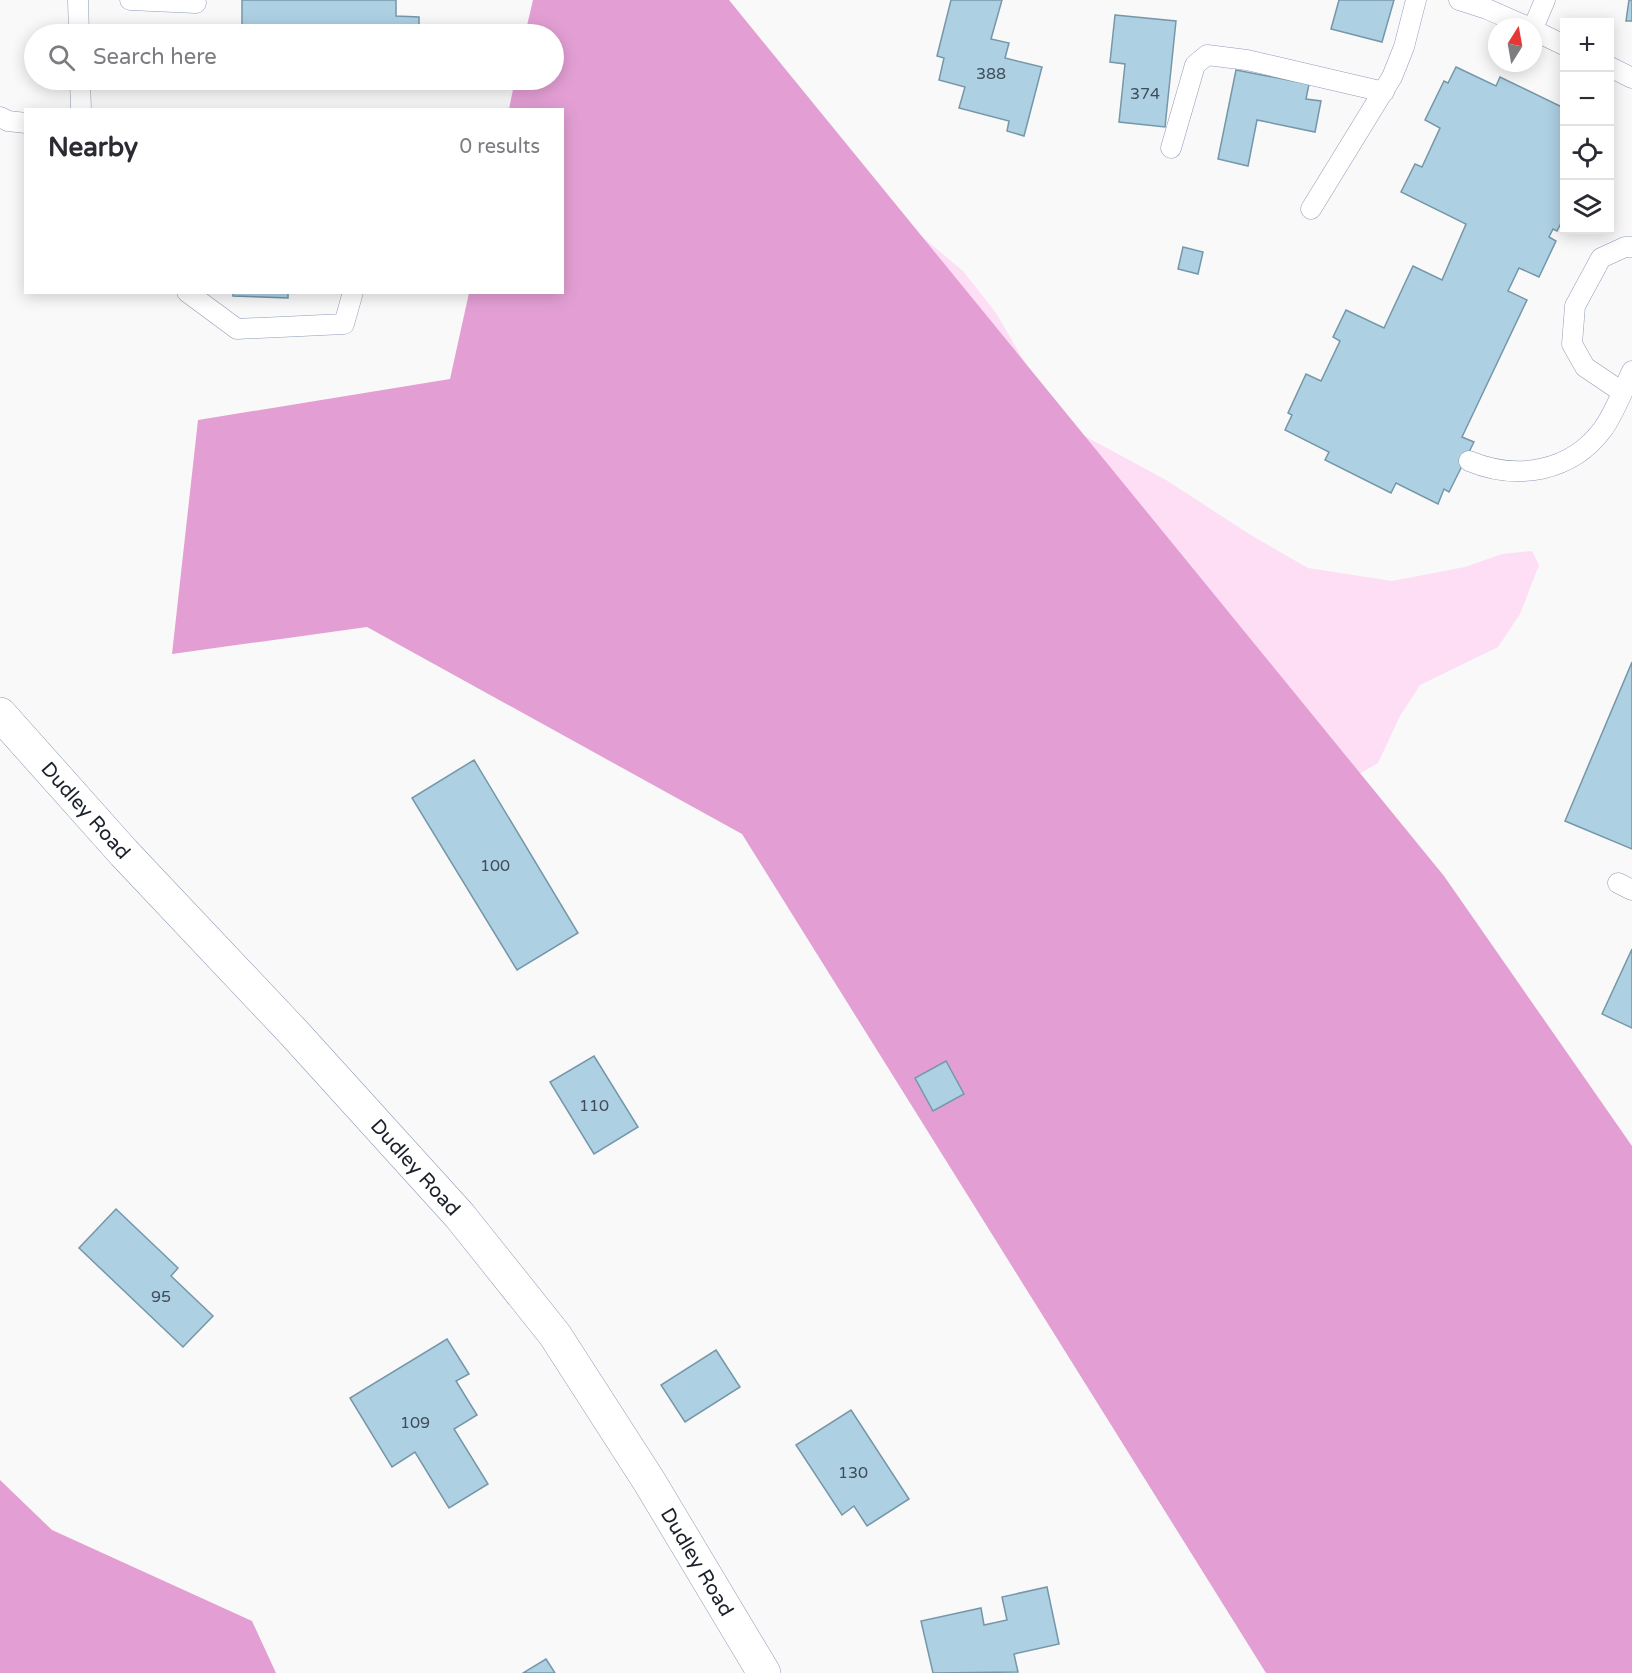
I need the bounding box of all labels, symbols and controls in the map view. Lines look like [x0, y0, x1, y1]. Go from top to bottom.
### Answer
north arrow [1488, 18, 1542, 72]
map controls [1560, 18, 1614, 234]
button: + [1560, 18, 1614, 72]
search box [24, 24, 564, 90]
icon: search [45, 41, 78, 74]
text: Search here [93, 44, 217, 70]
house number: 388 [976, 64, 1006, 84]
button: − [1560, 72, 1614, 126]
house number: 374 [1130, 84, 1160, 104]
button: locate [1560, 126, 1614, 180]
text: Nearby [48, 132, 138, 163]
text: 0 results [460, 135, 540, 159]
button: layers [1560, 180, 1614, 234]
street label: Dudley Road [36, 757, 135, 864]
house number: 100 [480, 856, 510, 876]
house number: 110 [579, 1096, 609, 1116]
street label: Dudley Road [365, 1115, 465, 1221]
house number: 95 [151, 1287, 171, 1307]
house number: 109 [400, 1413, 430, 1433]
house number: 130 [838, 1463, 868, 1483]
street label: Dudley Road [655, 1504, 738, 1621]

